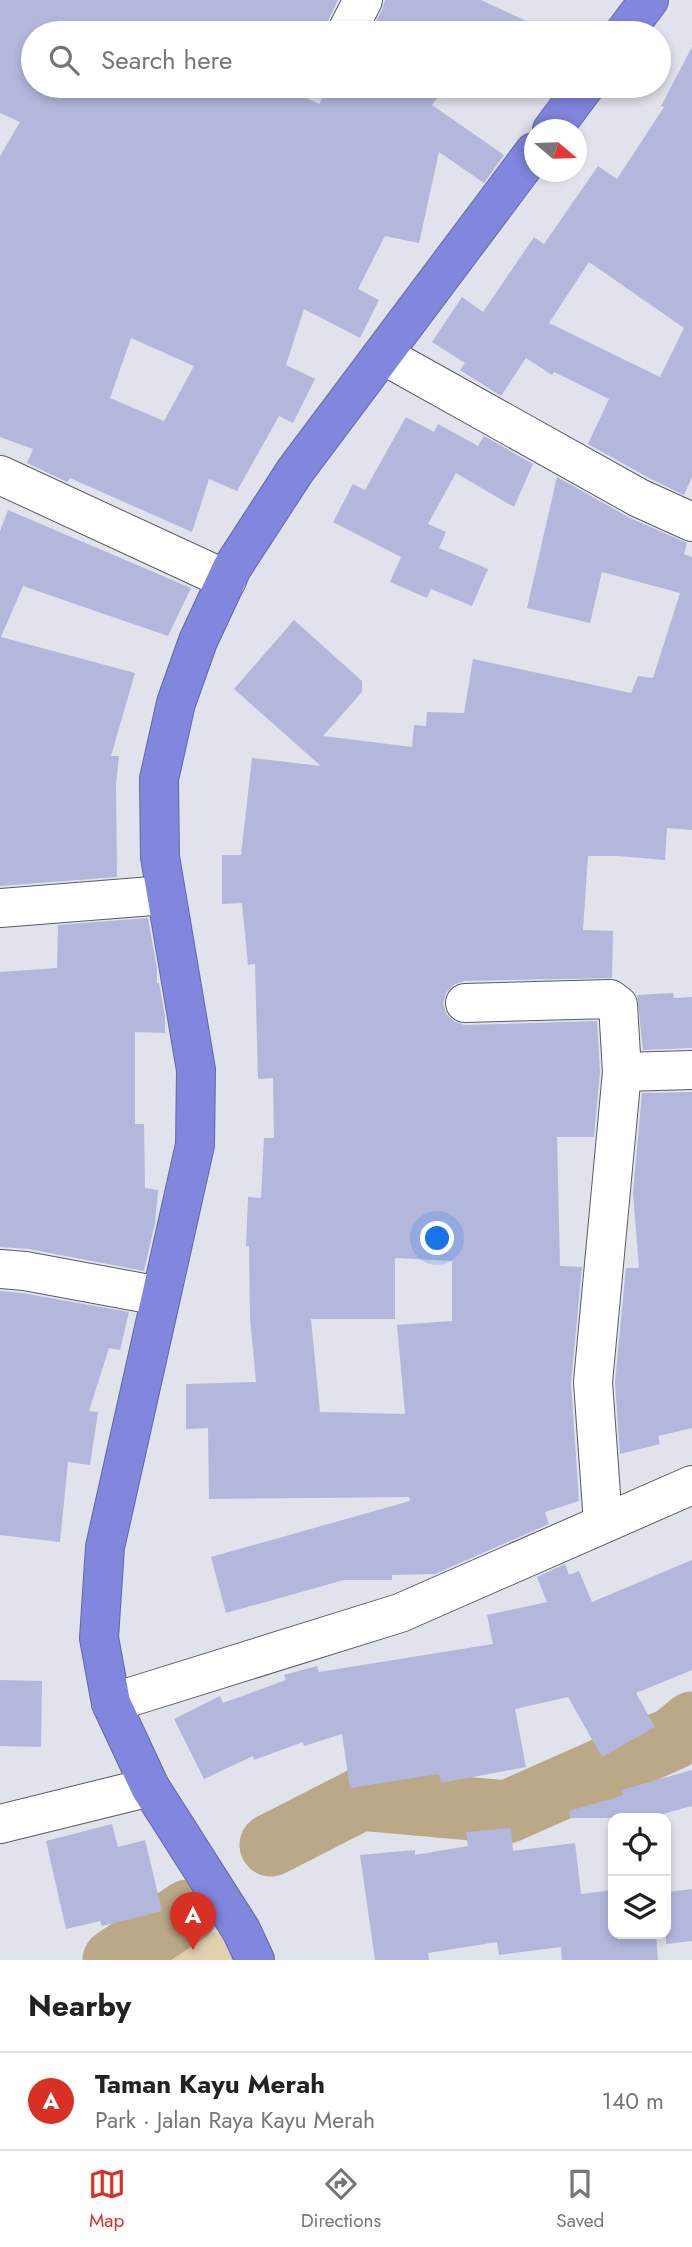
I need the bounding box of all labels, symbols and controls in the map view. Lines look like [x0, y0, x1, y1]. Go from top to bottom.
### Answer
search box [21, 21, 671, 98]
icon: search [45, 41, 83, 79]
text: Search here [101, 41, 233, 79]
north arrow [524, 119, 587, 182]
your location [420, 1221, 454, 1255]
map controls [608, 1813, 671, 1939]
button: locate [608, 1813, 671, 1876]
button: layers [608, 1876, 671, 1939]
pin: A [170, 1892, 216, 1950]
text: Nearby [28, 1984, 131, 2027]
text: Taman Kayu Merah [95, 2065, 325, 2103]
text: A [43, 2084, 59, 2118]
text: 140 m [602, 2084, 664, 2118]
text: Park · Jalan Raya Kayu Merah [95, 2103, 375, 2137]
tab: Map [88, 2165, 126, 2234]
tab: Directions [301, 2165, 381, 2234]
tab: Saved [556, 2165, 604, 2234]

